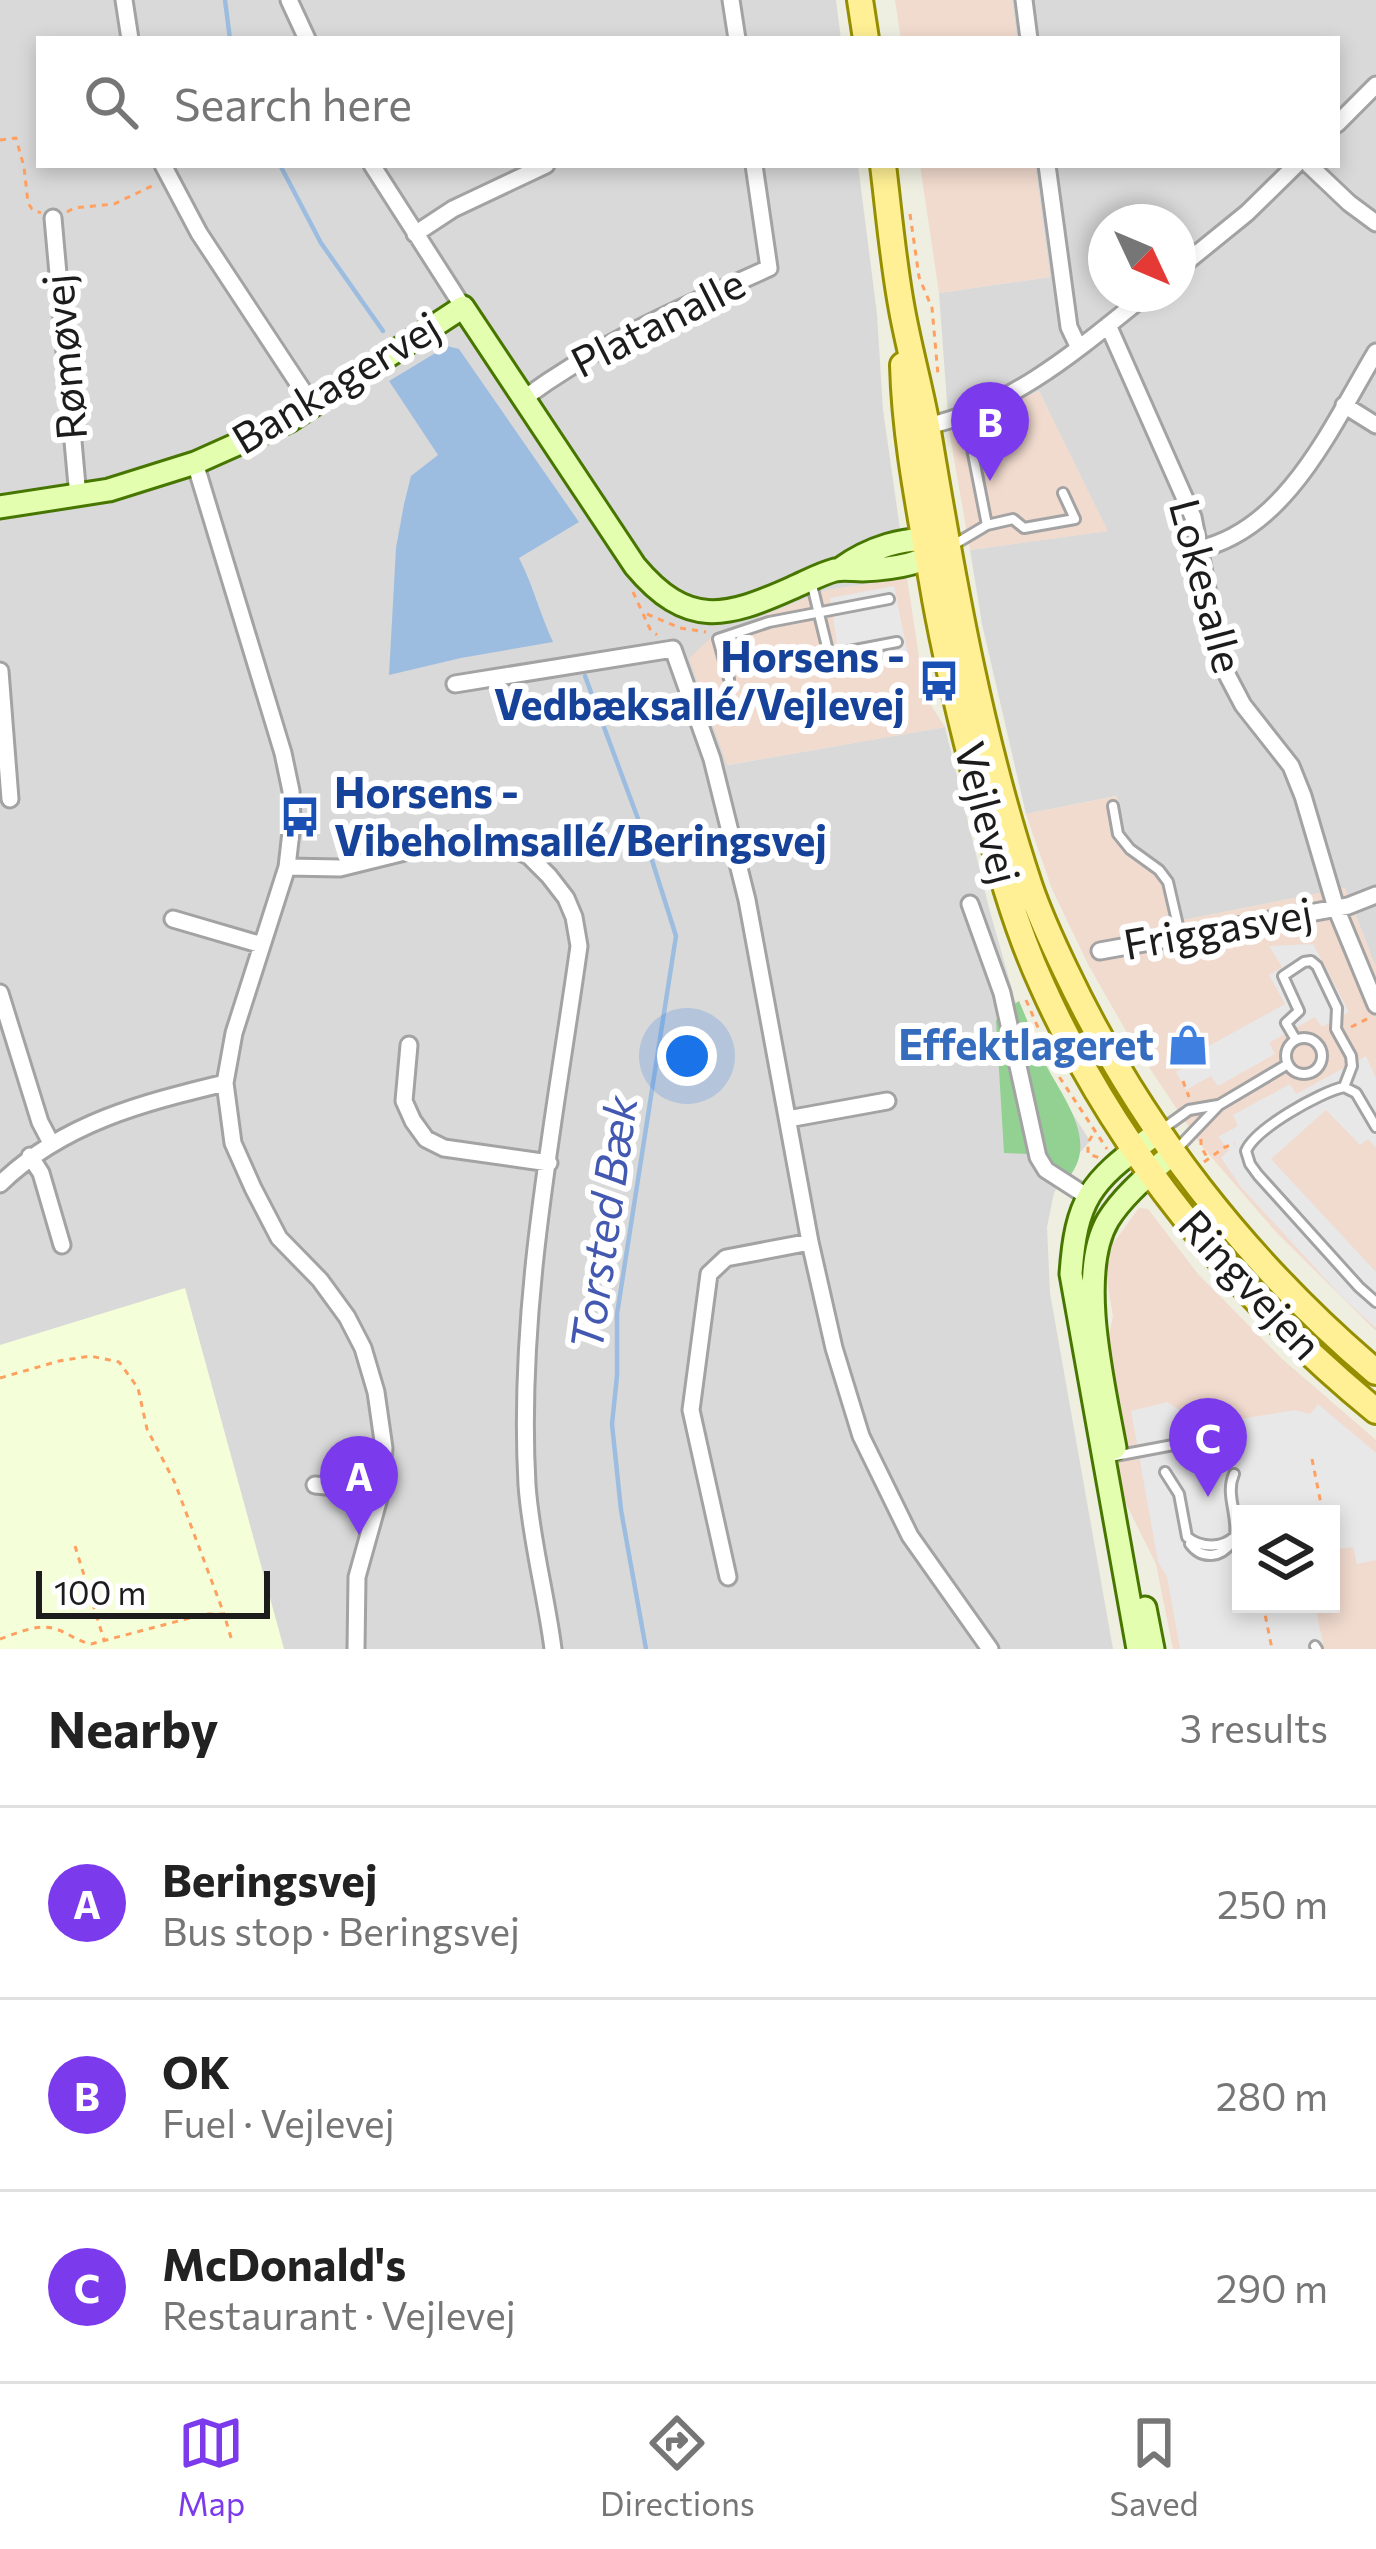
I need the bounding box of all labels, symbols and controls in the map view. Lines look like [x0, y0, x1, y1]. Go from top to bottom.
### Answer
search box [36, 36, 1340, 168]
icon: search [78, 69, 144, 135]
text: Search here [174, 75, 412, 130]
north arrow [1088, 204, 1196, 312]
street label: Platanalle [562, 255, 753, 387]
street label: Rømøvej [30, 272, 96, 442]
street label: Bankagervej [222, 299, 448, 464]
pin: B [951, 382, 1029, 481]
street label: Lokesalle [1160, 493, 1256, 678]
place label: Horsens - Vedbæksallé/Vejlevej [494, 629, 905, 729]
bus stop icon: Horsens - Vedbæksallé/Vejlevej [916, 658, 962, 704]
street label: Vejlevej [945, 736, 1033, 889]
place label: Horsens - Vibeholmsallé/Beringsvej [334, 765, 827, 865]
bus stop icon: Horsens - Vibeholmsallé/Beringsvej [277, 794, 323, 840]
street label: Friggasvej [1119, 885, 1316, 969]
place label: Effektlageret [898, 1017, 1154, 1069]
shop icon: Effektlageret [1165, 1022, 1211, 1068]
your location [657, 1026, 717, 1086]
water label: Torsted Bæk [556, 1090, 647, 1353]
street label: Ringvejen [1169, 1198, 1334, 1369]
pin: C [1169, 1398, 1247, 1497]
pin: A [320, 1436, 398, 1535]
map controls [1232, 1505, 1340, 1613]
button: layers [1232, 1505, 1340, 1613]
scale bar [36, 1565, 270, 1618]
text: 100 m [54, 1571, 146, 1612]
text: Nearby [48, 1696, 218, 1759]
text: 3 results [1180, 1703, 1328, 1751]
text: Beringsvej [162, 1851, 378, 1906]
text: A [73, 1879, 101, 1927]
text: 250 m [1217, 1879, 1328, 1927]
text: Bus stop · Beringsvej [162, 1906, 520, 1954]
text: OK [162, 2043, 230, 2098]
text: B [74, 2071, 100, 2119]
text: 280 m [1216, 2071, 1328, 2119]
text: Fuel · Vejlevej [162, 2098, 395, 2146]
text: McDonald's [162, 2235, 406, 2290]
text: C [74, 2263, 100, 2311]
text: 290 m [1216, 2263, 1328, 2311]
text: Restaurant · Vejlevej [162, 2290, 516, 2338]
tab: Map [177, 2410, 245, 2523]
tab: Directions [600, 2410, 755, 2523]
tab: Saved [1110, 2410, 1199, 2523]

